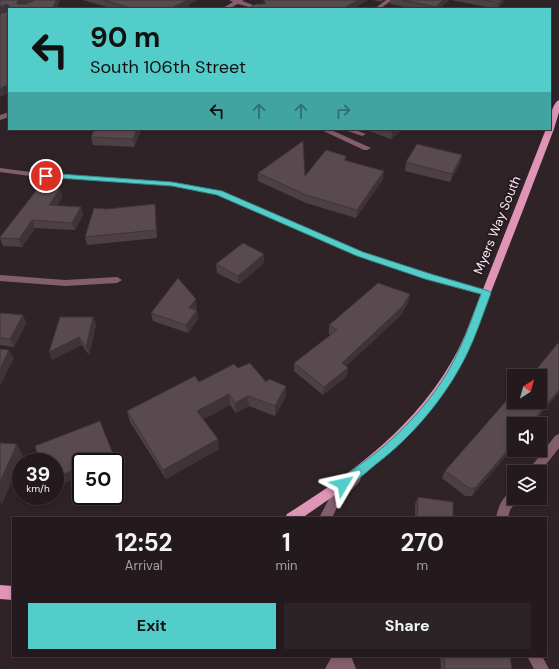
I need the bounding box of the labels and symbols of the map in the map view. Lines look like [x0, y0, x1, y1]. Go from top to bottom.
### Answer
pin [29, 159, 63, 193]
street label: Myers Way South [470, 173, 524, 277]
north arrow [507, 369, 547, 409]
speed limit sign: 50 [72, 453, 124, 505]
position arrow [322, 463, 364, 505]

